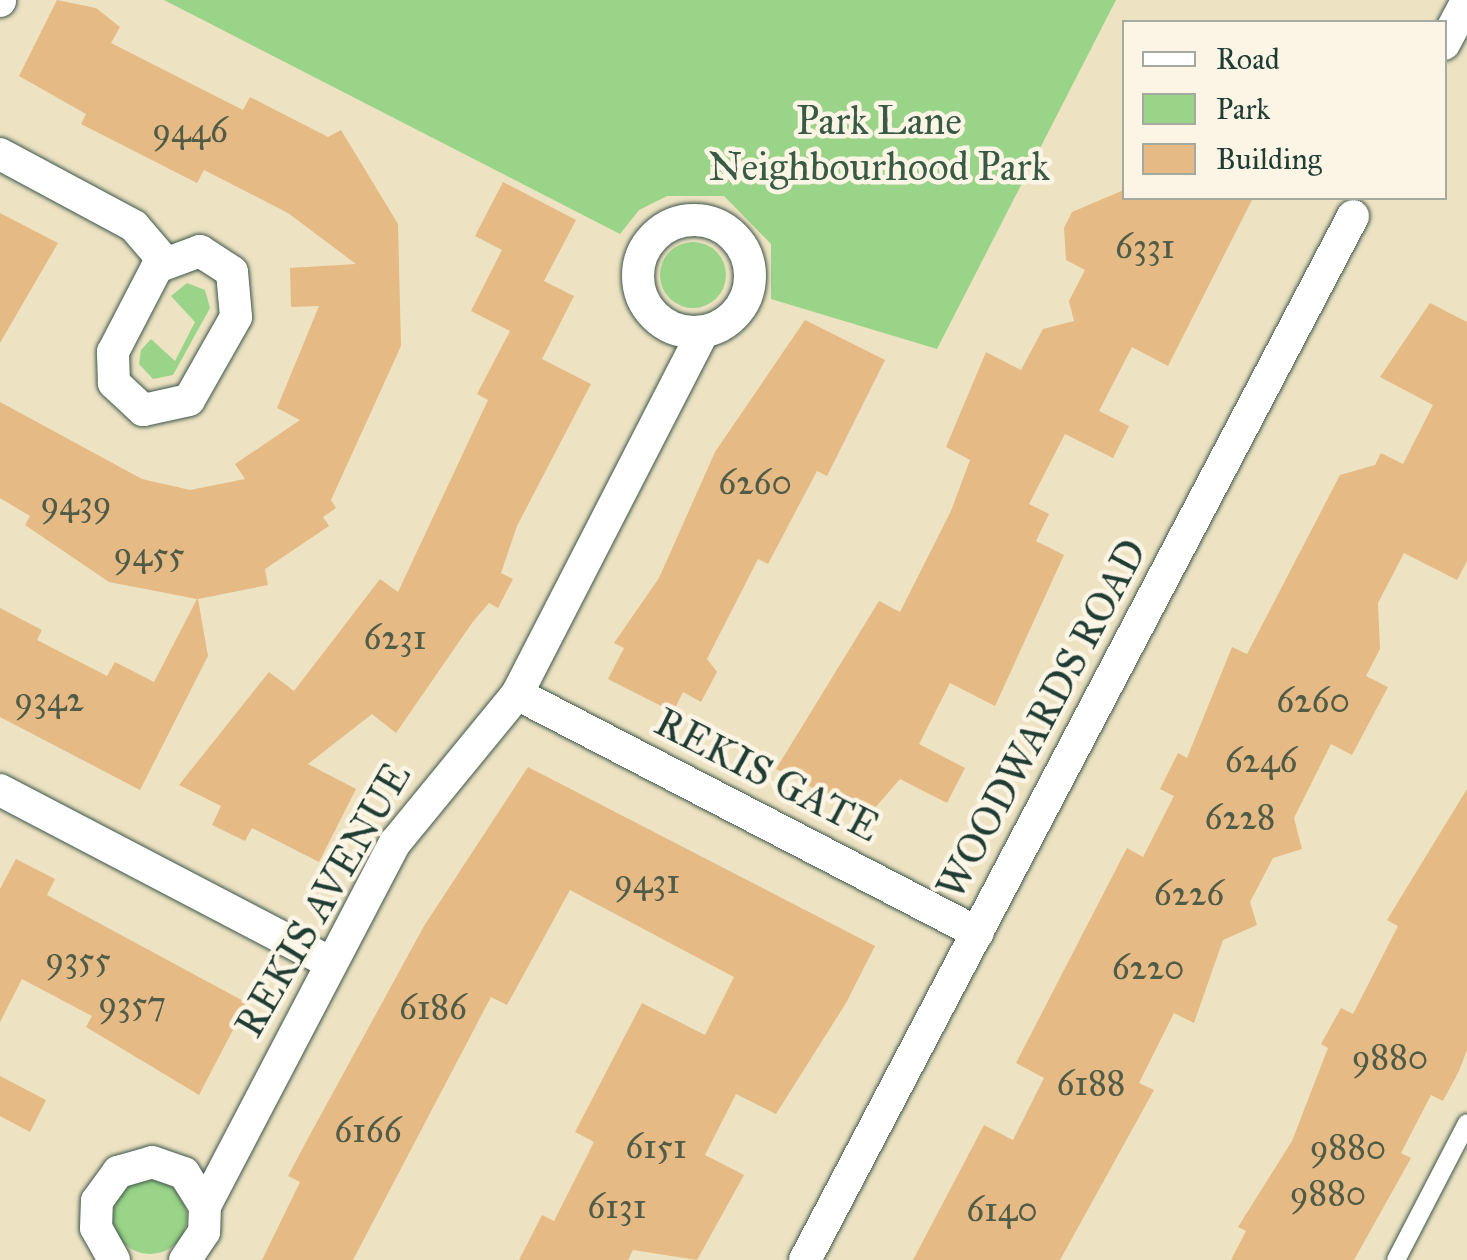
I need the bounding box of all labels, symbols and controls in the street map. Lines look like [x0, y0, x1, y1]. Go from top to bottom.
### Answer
legend [1122, 20, 1447, 200]
text: Road [1216, 41, 1280, 77]
text: Park [1216, 91, 1270, 127]
park label: Park Lane Neighbourhood Park [708, 97, 1050, 191]
house number: 9446 [152, 110, 228, 152]
text: Building [1216, 141, 1322, 177]
house number: 6331 [1115, 226, 1175, 268]
house number: 6260 [718, 462, 792, 504]
house number: 9439 [40, 483, 112, 525]
street label: WOODWARDS ROAD [927, 531, 1157, 907]
house number: 9455 [114, 534, 184, 576]
house number: 6231 [363, 617, 427, 659]
house number: 9342 [14, 679, 84, 721]
house number: 6260 [1276, 680, 1350, 722]
street label: REKIS GATE [647, 698, 887, 852]
house number: 6246 [1225, 740, 1297, 782]
street label: REKIS AVENUE [225, 754, 421, 1046]
house number: 6228 [1205, 797, 1275, 839]
house number: 9431 [614, 861, 680, 903]
house number: 6226 [1154, 873, 1224, 915]
house number: 9355 [45, 939, 111, 981]
house number: 6220 [1112, 947, 1184, 989]
house number: 9357 [98, 983, 166, 1025]
house number: 6186 [399, 987, 467, 1029]
house number: 9880 [1352, 1037, 1428, 1079]
house number: 6188 [1057, 1063, 1125, 1105]
house number: 6166 [334, 1110, 402, 1152]
house number: 6151 [625, 1126, 687, 1168]
house number: 9880 [1310, 1127, 1386, 1169]
house number: 9880 [1290, 1173, 1366, 1215]
house number: 6131 [587, 1186, 647, 1228]
house number: 6140 [966, 1189, 1038, 1231]

